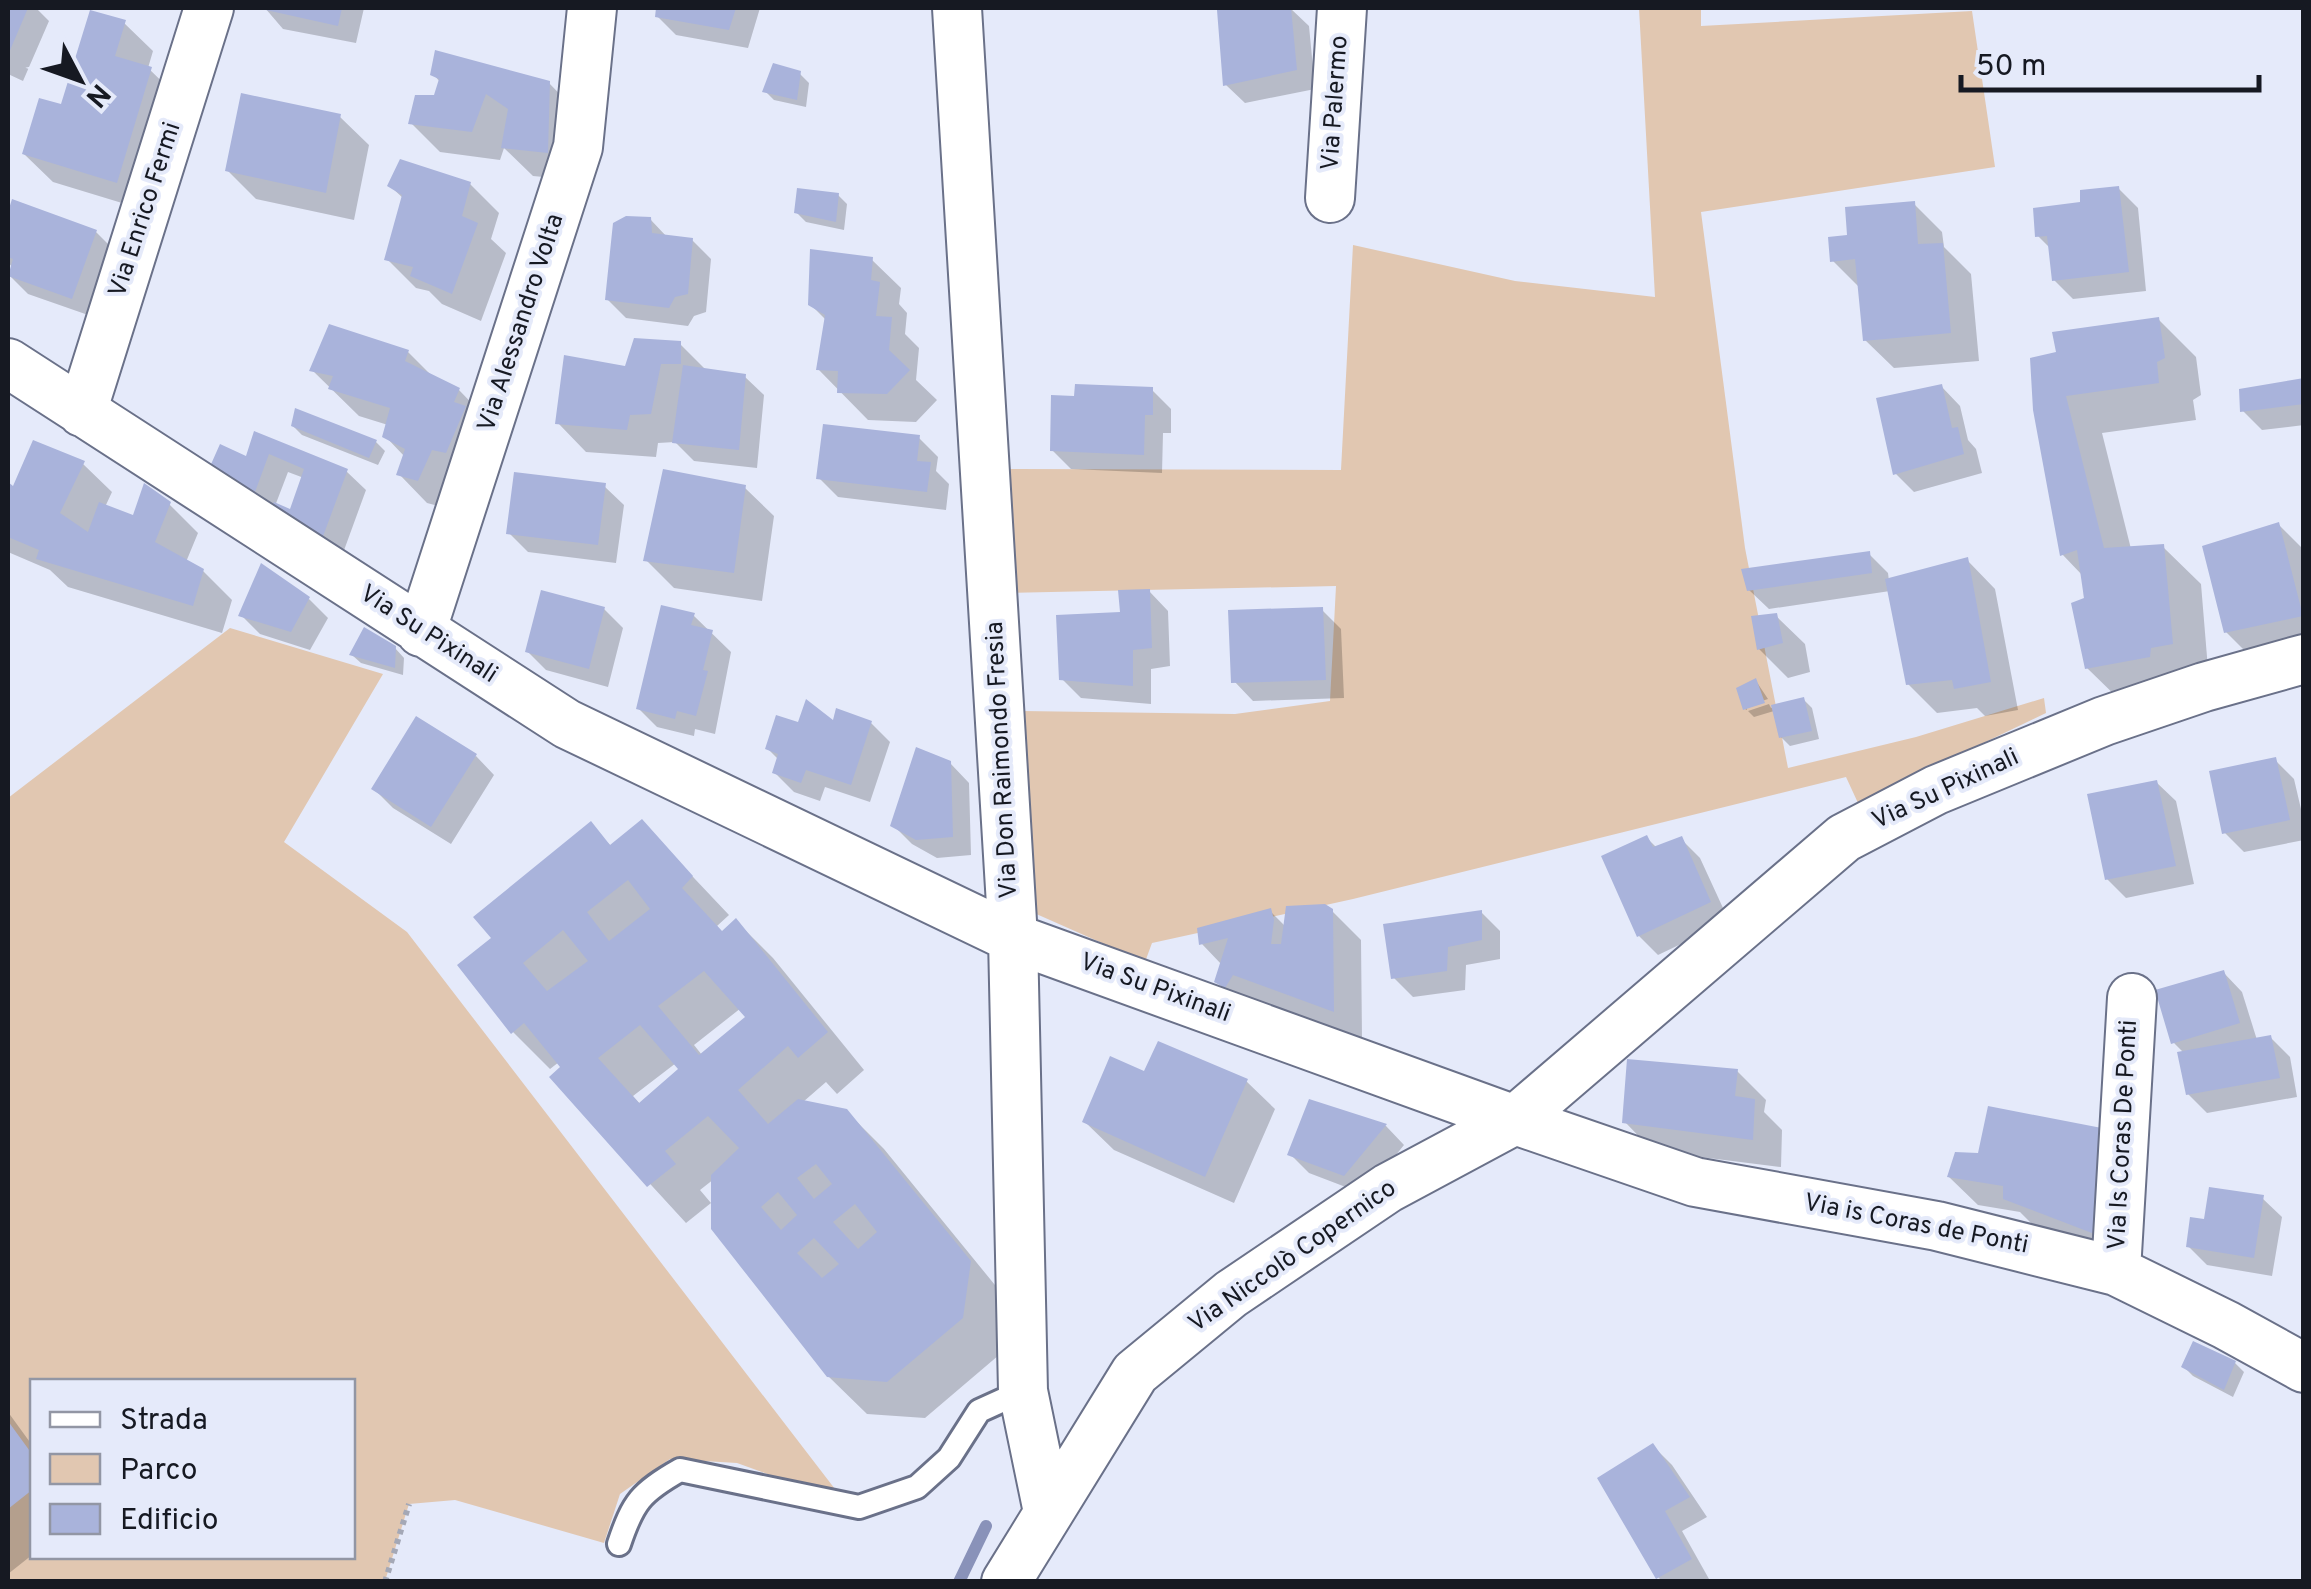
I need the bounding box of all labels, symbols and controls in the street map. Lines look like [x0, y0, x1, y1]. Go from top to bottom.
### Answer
north arrow [30, 30, 130, 130]
scale bar [1961, 30, 2258, 92]
street label: Via Palermo [1315, 34, 1357, 172]
text: 50 m [1976, 49, 2046, 86]
text: N [76, 75, 117, 114]
street label: Via Enrico Fermi [103, 118, 189, 302]
street label: Via Alessandro Volta [472, 210, 572, 436]
street label: Via Su Pixinali [353, 578, 503, 692]
street label: Via Don Raimondo Fresia [980, 621, 1026, 899]
street label: Via Su Pixinali [1868, 742, 2024, 838]
street label: Via Su Pixinali [1075, 947, 1235, 1031]
street label: Via Is Coras De Ponti [2102, 1019, 2146, 1251]
street label: Via Niccolò Copernico [1183, 1173, 1403, 1341]
street label: Via is Coras de Ponti [1801, 1188, 2031, 1262]
legend [30, 1379, 355, 1559]
text: Strada [120, 1403, 208, 1440]
text: Parco [120, 1453, 197, 1490]
text: Edificio [120, 1503, 218, 1540]

